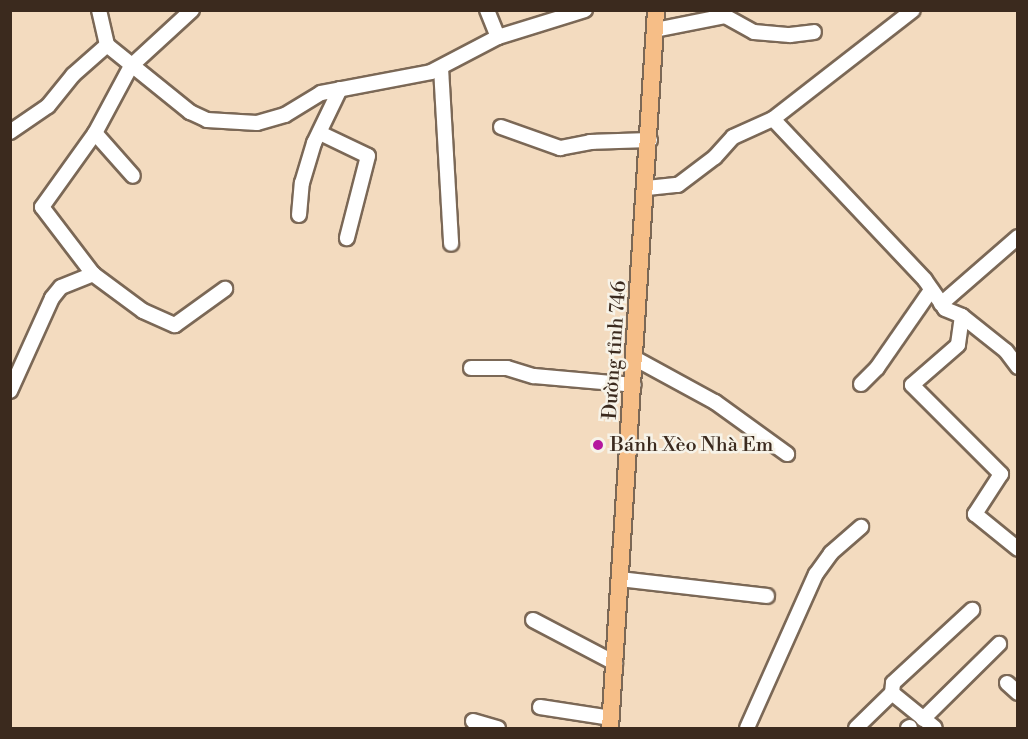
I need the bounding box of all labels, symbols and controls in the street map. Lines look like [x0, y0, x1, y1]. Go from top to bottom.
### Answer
street label: Đường tỉnh 746 [598, 280, 632, 420]
place label: Bánh Xèo Nhà Em [610, 433, 773, 457]
marker: Bánh Xèo Nhà Em [591, 438, 605, 452]

